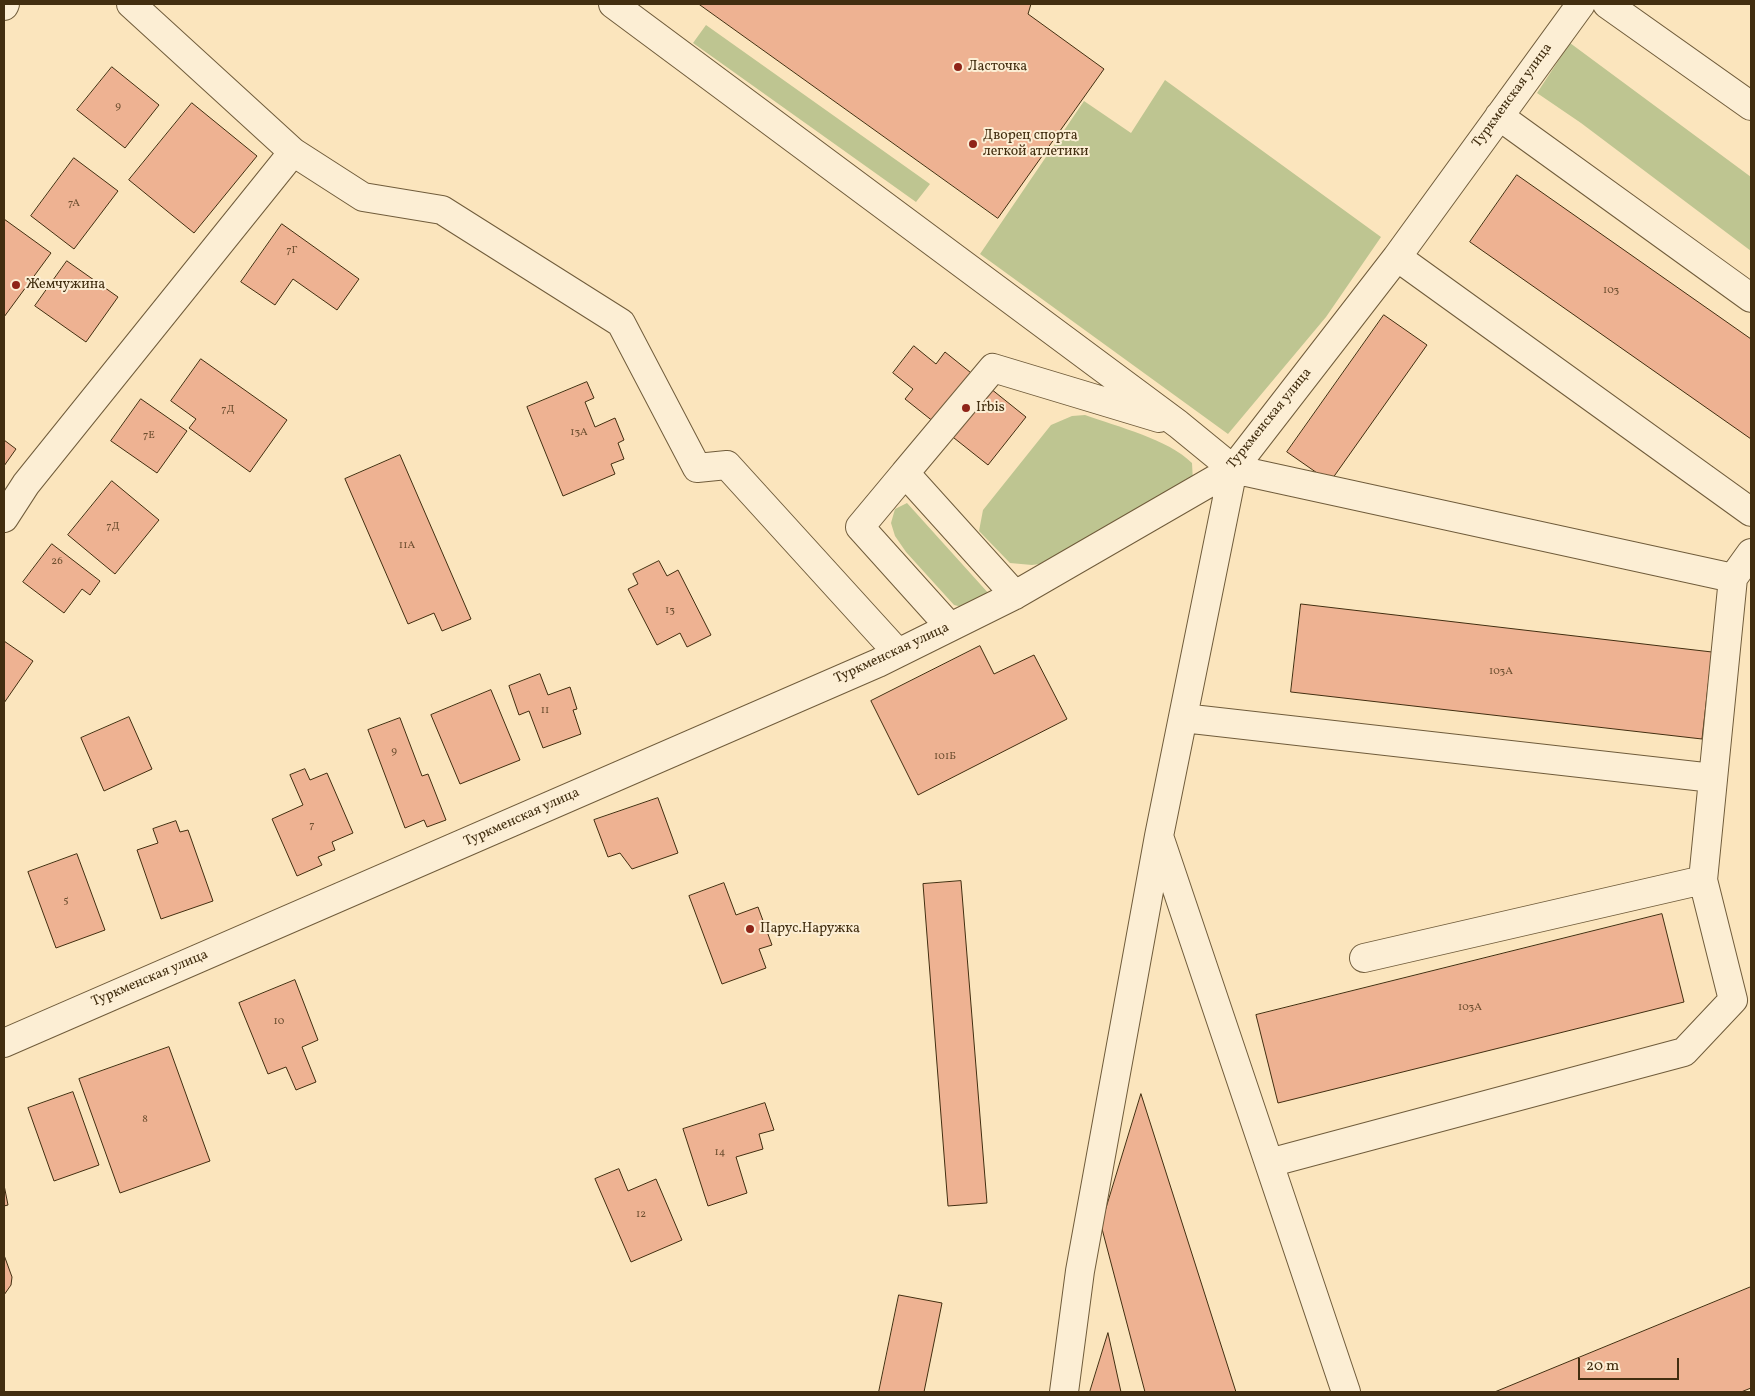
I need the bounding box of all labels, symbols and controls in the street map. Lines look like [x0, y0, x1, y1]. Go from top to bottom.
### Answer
street label: Туркменская улица [1469, 40, 1557, 152]
place label: Ласточка [968, 59, 1027, 75]
marker: Ласточка [952, 61, 964, 73]
house number: 9 [115, 100, 121, 114]
place label: Дворец спорта легкой атлетики [983, 128, 1089, 160]
marker: Дворец спорта легкой атлетики [967, 138, 979, 150]
house number: 7А [68, 197, 80, 211]
house number: 7Г [286, 244, 298, 258]
place label: Жемчужина [26, 277, 105, 293]
marker: Жемчужина [10, 279, 22, 291]
house number: 103 [1603, 284, 1619, 298]
street label: Туркменская улица [1224, 365, 1316, 473]
place label: Irbis [976, 400, 1005, 416]
marker: Irbis [960, 402, 972, 414]
house number: 7Д [221, 403, 235, 417]
house number: 13А [570, 426, 588, 440]
house number: 7Е [143, 429, 155, 443]
house number: 7Д [106, 520, 120, 534]
house number: 11А [399, 539, 415, 553]
house number: 26 [51, 555, 63, 569]
house number: 13 [665, 604, 675, 618]
street label: Туркменская улица [832, 620, 952, 688]
house number: 103А [1489, 665, 1513, 679]
house number: 11 [541, 704, 549, 718]
house number: 9 [391, 745, 397, 759]
house number: 101Б [934, 750, 956, 764]
street label: Туркменская улица [461, 785, 583, 851]
house number: 7 [309, 819, 315, 833]
house number: 5 [63, 894, 69, 908]
place label: Парус.Наружка [760, 921, 860, 937]
marker: Парус.Наружка [744, 923, 756, 935]
street label: Туркменская улица [89, 947, 211, 1011]
house number: 103А [1458, 1001, 1482, 1015]
house number: 10 [274, 1015, 284, 1029]
house number: 8 [142, 1113, 148, 1127]
house number: 14 [715, 1146, 725, 1160]
house number: 12 [636, 1208, 646, 1222]
scale bar [1580, 1348, 1681, 1380]
text: 20 m [1586, 1356, 1619, 1377]

